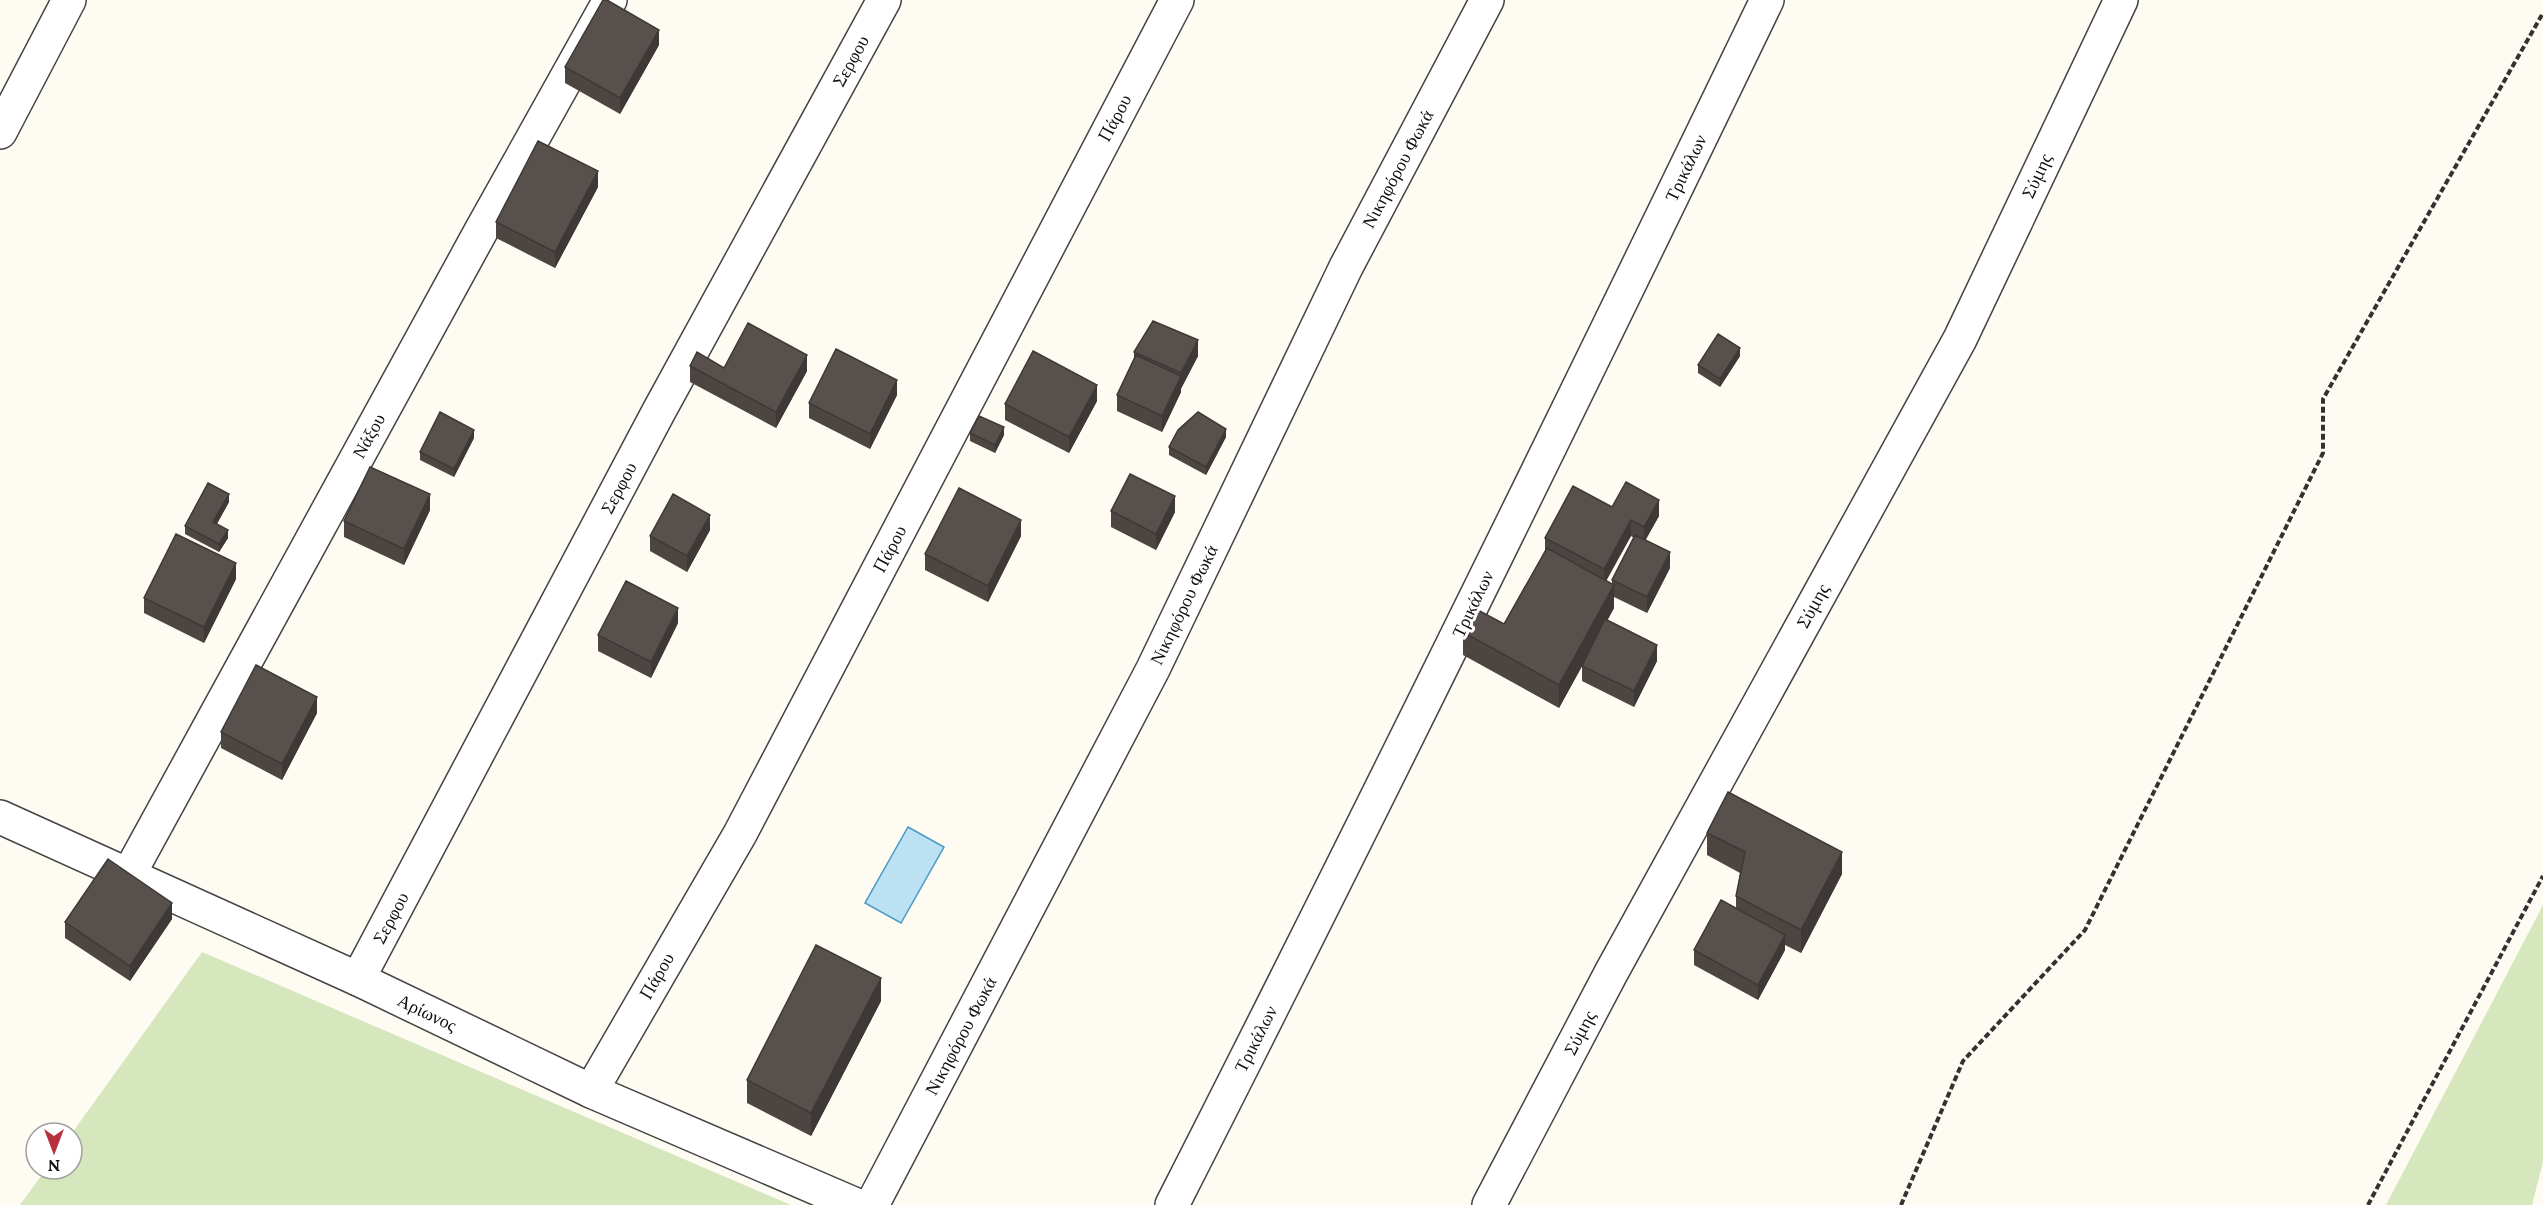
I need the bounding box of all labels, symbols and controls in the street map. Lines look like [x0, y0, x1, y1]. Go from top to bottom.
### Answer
street label: Σερφου [827, 31, 874, 91]
street label: Πάρου [1093, 90, 1136, 145]
street label: Νικηφόρου Φωκά [1357, 105, 1439, 232]
street label: Τρικάλων [1659, 130, 1712, 205]
street label: Σύμης [2016, 150, 2057, 202]
street label: Νάξου [347, 409, 390, 462]
street label: Σερφου [595, 458, 642, 518]
street label: Πάρου [868, 521, 911, 576]
street label: Νικηφόρου Φωκά [1145, 541, 1223, 669]
street label: Τρικάλων [1446, 566, 1499, 641]
street label: Σύμης [1791, 580, 1834, 632]
street label: Σερφου [367, 888, 414, 948]
street label: Πάρου [634, 948, 679, 1003]
street label: Νικηφόρου Φωκά [920, 972, 1002, 1099]
street label: Αρίωνος [394, 988, 461, 1037]
street label: Τρικάλων [1229, 1002, 1282, 1076]
street label: Σύμης [1558, 1007, 1601, 1059]
north arrow [24, 1121, 84, 1181]
text: N [48, 1156, 60, 1176]

